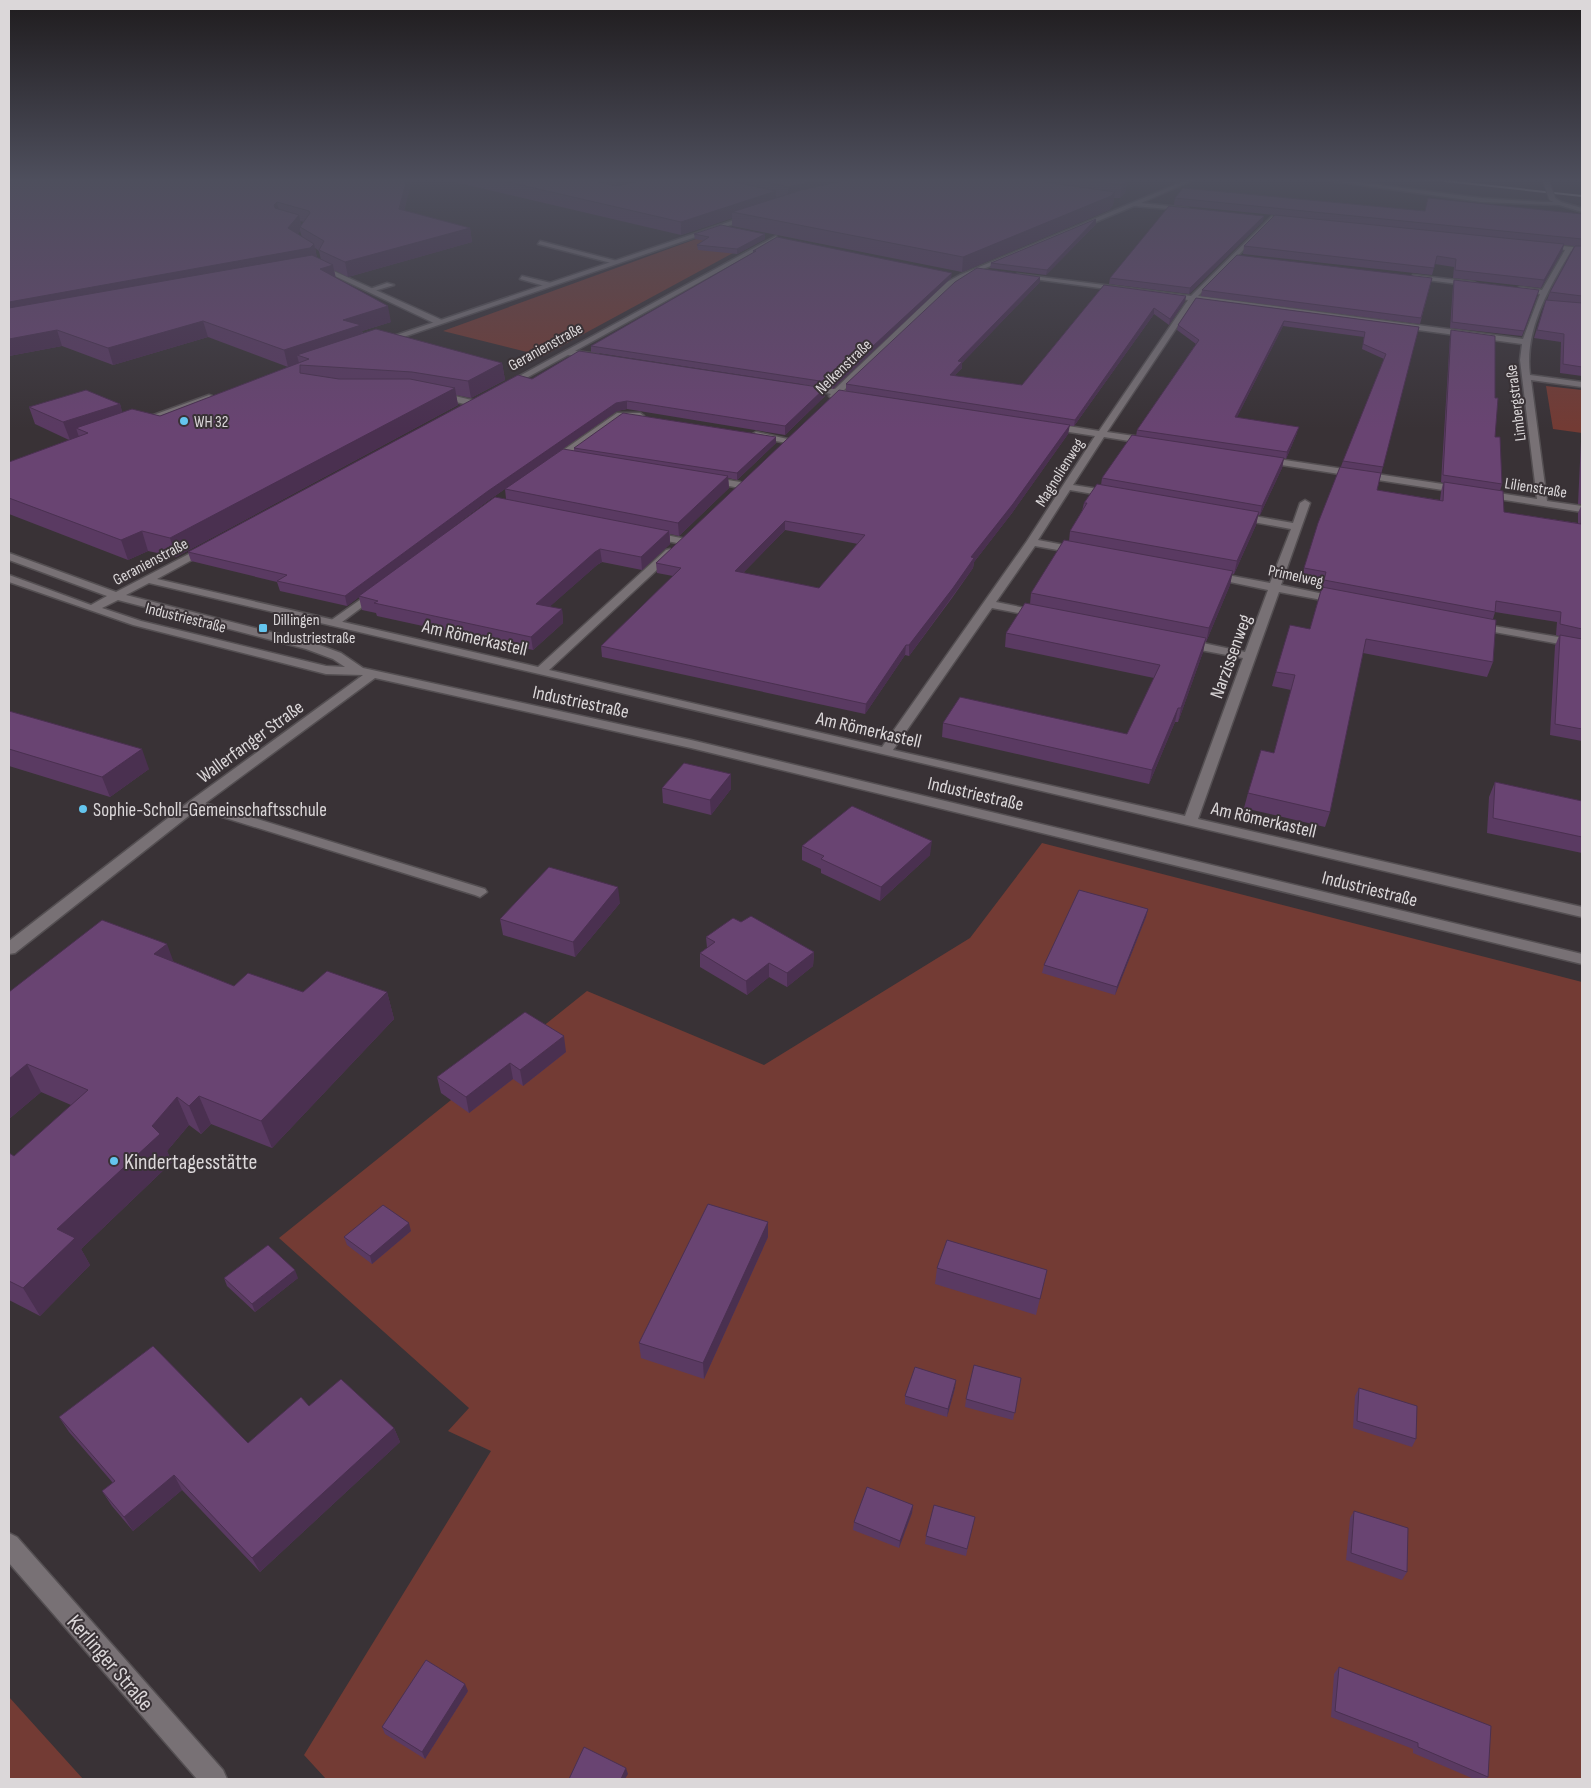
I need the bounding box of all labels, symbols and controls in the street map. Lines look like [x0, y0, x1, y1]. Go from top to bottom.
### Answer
street label: Geranienstraße [505, 319, 586, 376]
street label: Nelkenstraße [812, 336, 876, 399]
street label: Limbergstraße [1502, 363, 1531, 442]
place label: WH 32 [194, 413, 228, 432]
marker: WH 32 [178, 415, 190, 427]
street label: Magnolienweg [1032, 435, 1089, 510]
street label: Lilienstraße [1503, 474, 1568, 503]
street label: Geranienstraße [110, 535, 192, 590]
street label: Primelweg [1266, 561, 1325, 592]
street label: Industriestraße [143, 599, 228, 638]
place label: Dillingen Industriestraße [273, 611, 355, 648]
street label: Narzissenweg [1206, 611, 1257, 702]
street label: Am Römerkastell [419, 615, 529, 662]
marker: Dillingen Industriestraße [257, 622, 269, 634]
street label: Industriestraße [530, 681, 631, 724]
street label: Wallerfanger Straße [193, 696, 309, 789]
street label: Am Römerkastell [813, 707, 923, 754]
street label: Industriestraße [925, 772, 1026, 817]
street label: Am Römerkastell [1208, 797, 1318, 844]
place label: Sophie-Scholl-Gemeinschaftsschule [93, 799, 327, 822]
marker: Sophie-Scholl-Gemeinschaftsschule [77, 803, 89, 815]
street label: Industriestraße [1319, 866, 1420, 912]
place label: Kindertagesstätte [124, 1149, 257, 1176]
marker: Kindertagesstätte [108, 1155, 120, 1167]
street label: Kerlinger Straße [61, 1609, 159, 1717]

